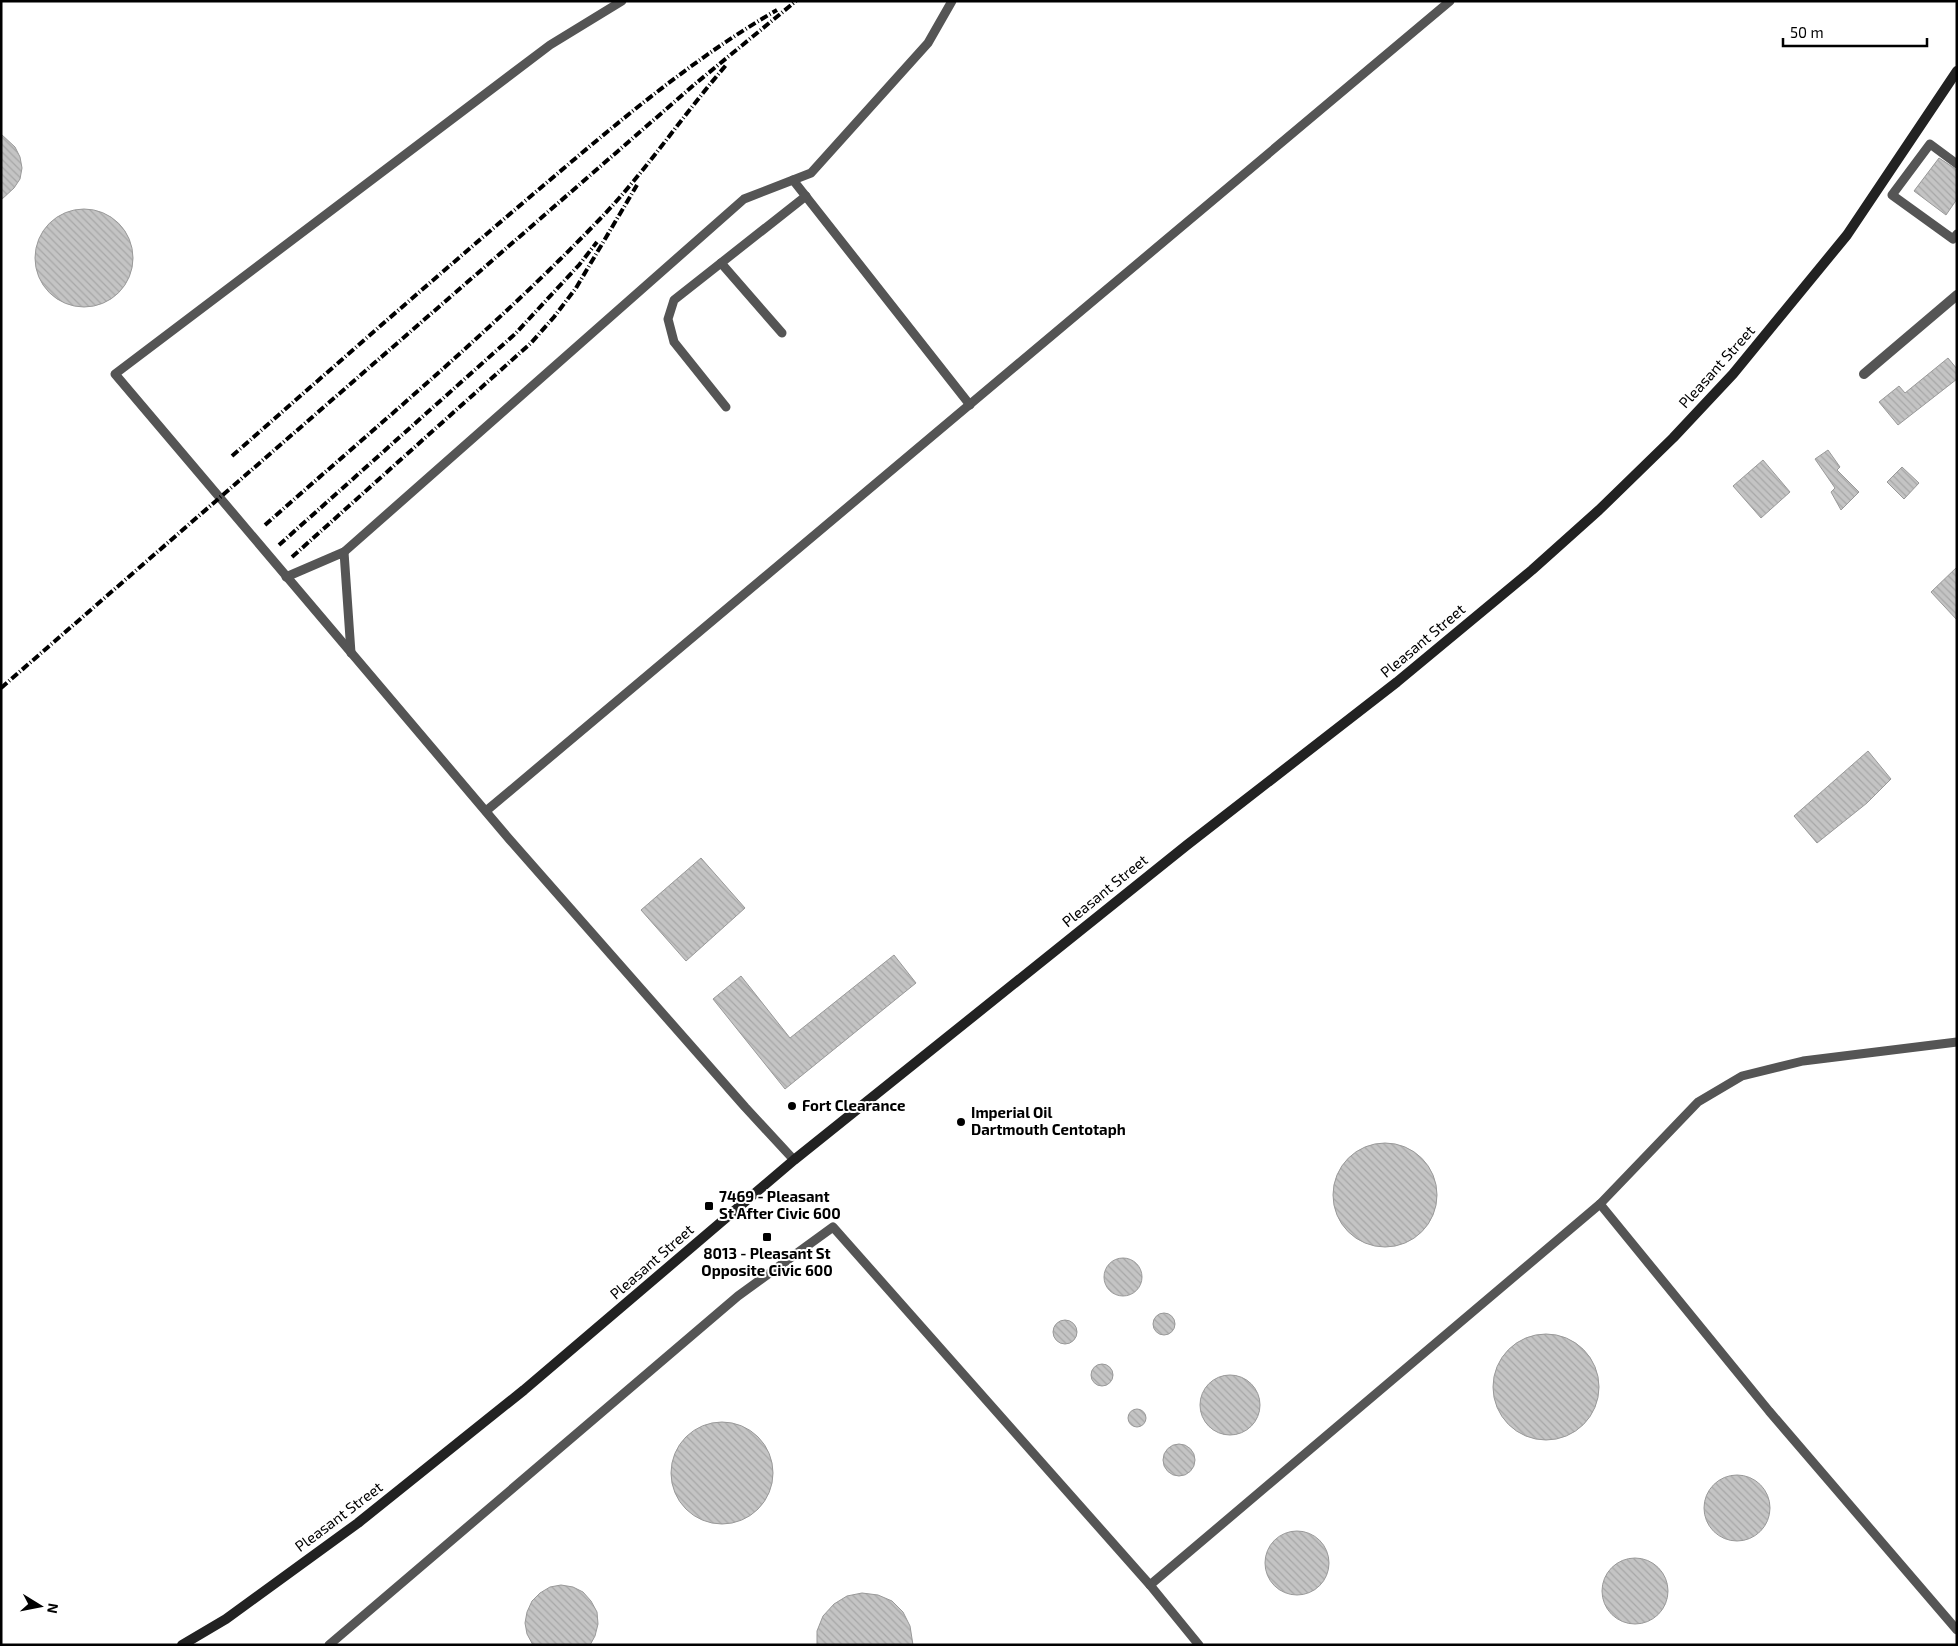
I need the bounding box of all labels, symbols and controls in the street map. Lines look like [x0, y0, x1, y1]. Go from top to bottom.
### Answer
scale bar [1783, 15, 1927, 47]
text: 50 m [1790, 23, 1824, 41]
street label: Pleasant Street [1674, 321, 1758, 411]
street label: Pleasant Street [1376, 599, 1469, 681]
street label: Pleasant Street [1058, 850, 1151, 930]
place label: Fort Clearance [802, 1096, 905, 1114]
marker: Fort Clearance [786, 1100, 798, 1112]
place label: Imperial Oil Dartmouth Centotaph [971, 1103, 1126, 1138]
marker: Imperial Oil Dartmouth Centotaph [955, 1116, 967, 1128]
place label: 7469 - Pleasant St After Civic 600 [719, 1187, 841, 1222]
marker: 7469 - Pleasant St After Civic 600 [703, 1200, 715, 1212]
street label: Pleasant Street [606, 1220, 697, 1302]
marker: 8013 - Pleasant St Opposite Civic 600 [761, 1231, 773, 1243]
place label: 8013 - Pleasant St Opposite Civic 600 [701, 1244, 833, 1279]
street label: Pleasant Street [291, 1477, 386, 1555]
north arrow [15, 1581, 65, 1631]
text: N [44, 1602, 63, 1615]

